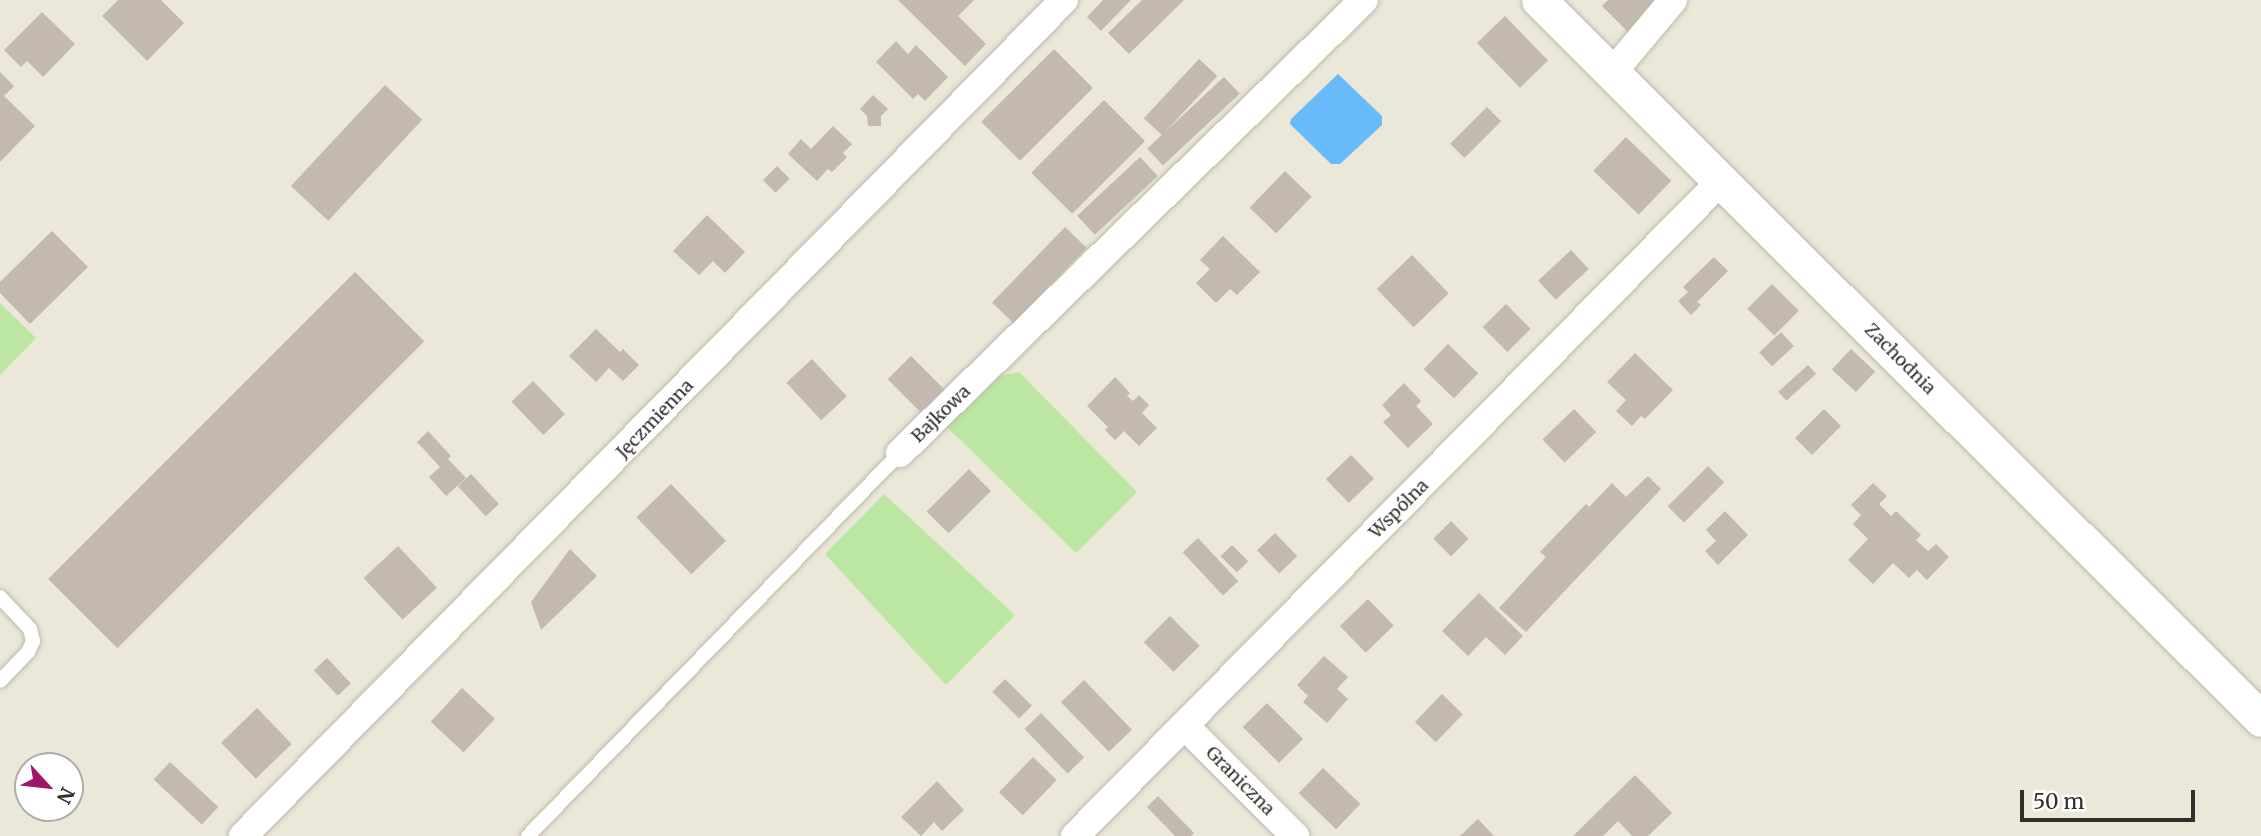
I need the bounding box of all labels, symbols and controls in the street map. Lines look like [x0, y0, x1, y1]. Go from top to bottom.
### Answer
street label: Zachodnia [1860, 319, 1940, 399]
street label: Jęczmienna [612, 375, 698, 463]
street label: Bajkowa [907, 381, 975, 447]
street label: Wspólna [1365, 475, 1433, 543]
street label: Graniczna [1201, 742, 1279, 820]
north arrow [14, 752, 84, 822]
scale bar [2023, 776, 2198, 820]
text: N [52, 783, 80, 808]
text: 50 m [2033, 788, 2084, 815]

